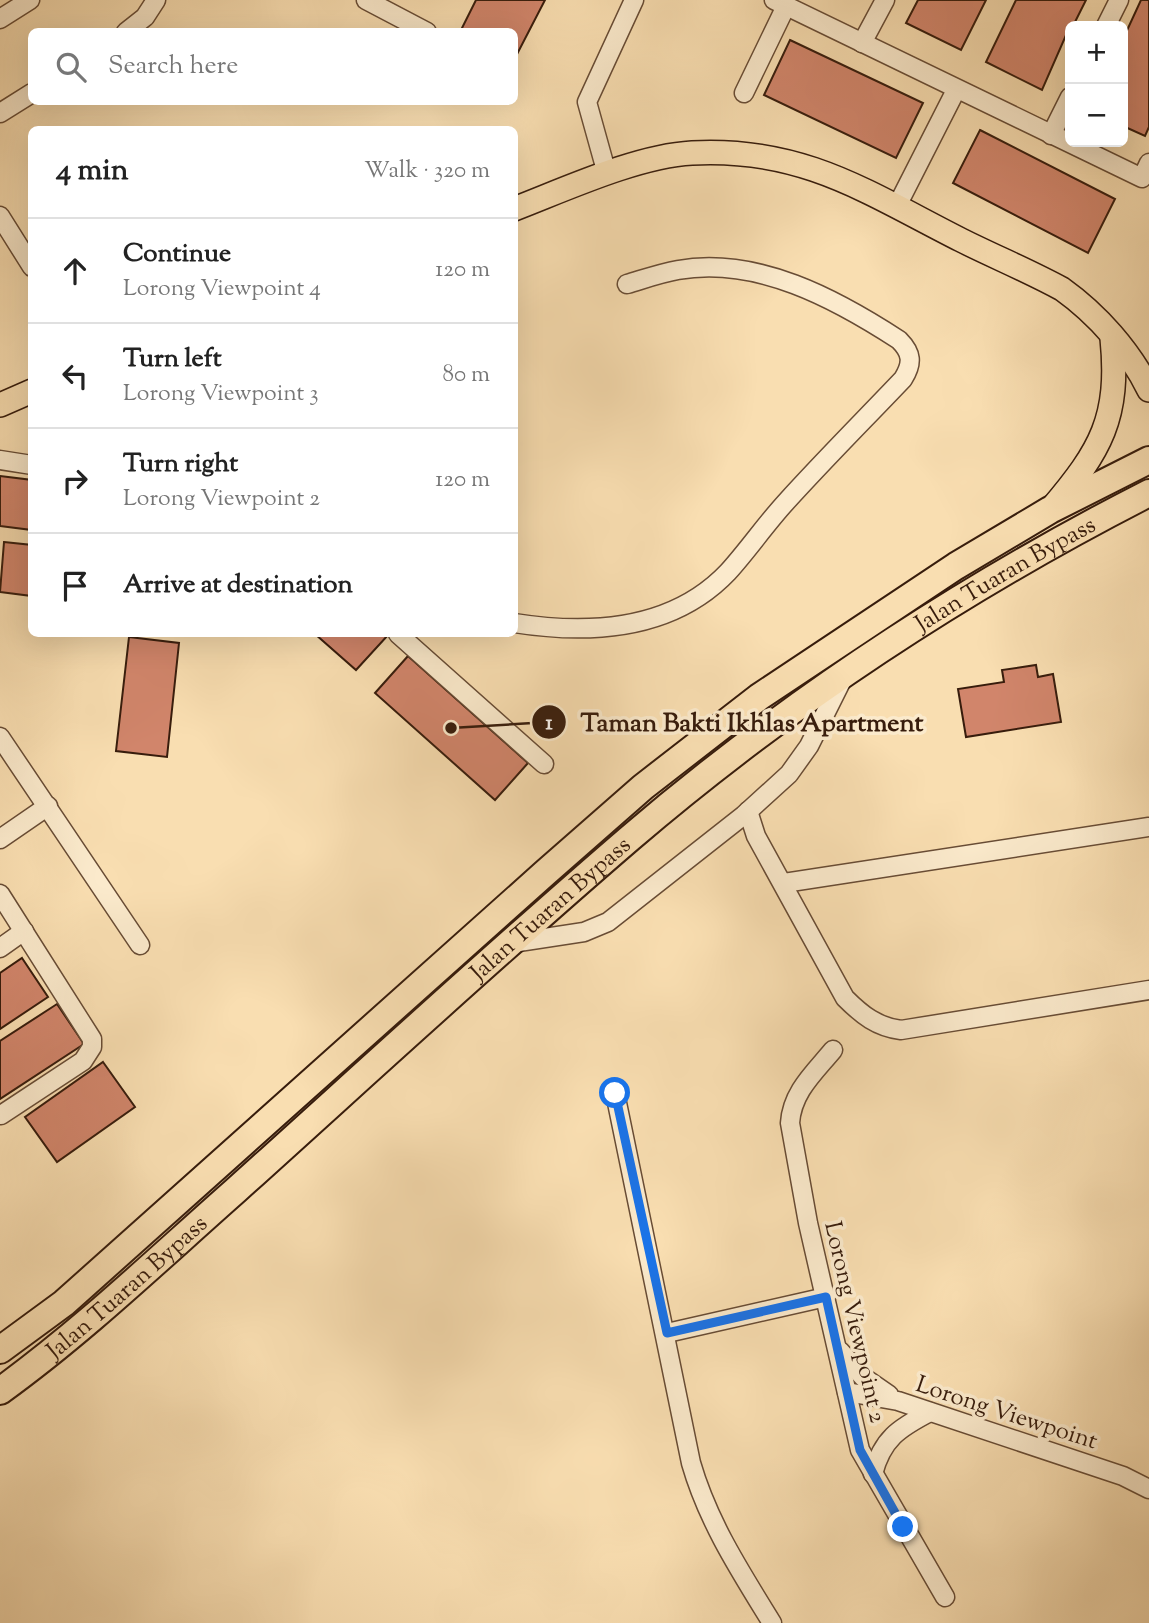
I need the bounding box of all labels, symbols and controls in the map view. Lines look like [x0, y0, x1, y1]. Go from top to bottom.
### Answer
map controls [1065, 21, 1128, 147]
button: + [1065, 21, 1128, 84]
search box [28, 28, 518, 105]
icon: search [52, 48, 90, 86]
text: Search here [108, 48, 238, 85]
button: − [1065, 84, 1128, 147]
text: 4 min [56, 150, 129, 193]
text: Walk · 320 m [364, 155, 490, 188]
text: Continue [123, 236, 231, 273]
icon: ahead [56, 252, 94, 290]
text: 120 m [435, 254, 490, 287]
text: Lorong Viewpoint 4 [123, 273, 321, 306]
text: Turn left [123, 341, 222, 378]
icon: left [56, 357, 94, 395]
text: 80 m [442, 359, 490, 392]
text: Lorong Viewpoint 3 [123, 378, 319, 411]
text: Turn right [123, 446, 238, 483]
icon: right [56, 462, 94, 500]
text: 120 m [435, 464, 490, 497]
text: Lorong Viewpoint 2 [123, 483, 320, 516]
street label: Jalan Tuaran Bypass [907, 509, 1102, 643]
icon: arrive [56, 567, 94, 605]
text: Arrive at destination [123, 567, 353, 604]
callout: Taman Bakti Ikhlas Apartment [531, 699, 937, 746]
text: Taman Bakti Ikhlas Apartment [581, 706, 924, 743]
text: 1 [545, 709, 553, 739]
street label: Jalan Tuaran Bypass [462, 829, 639, 991]
route start [599, 1077, 630, 1108]
street label: Jalan Tuaran Bypass [38, 1208, 216, 1370]
street label: Lorong Viewpoint 2 [814, 1218, 894, 1426]
street label: Lorong Viewpoint [911, 1368, 1102, 1459]
route end [887, 1511, 918, 1542]

